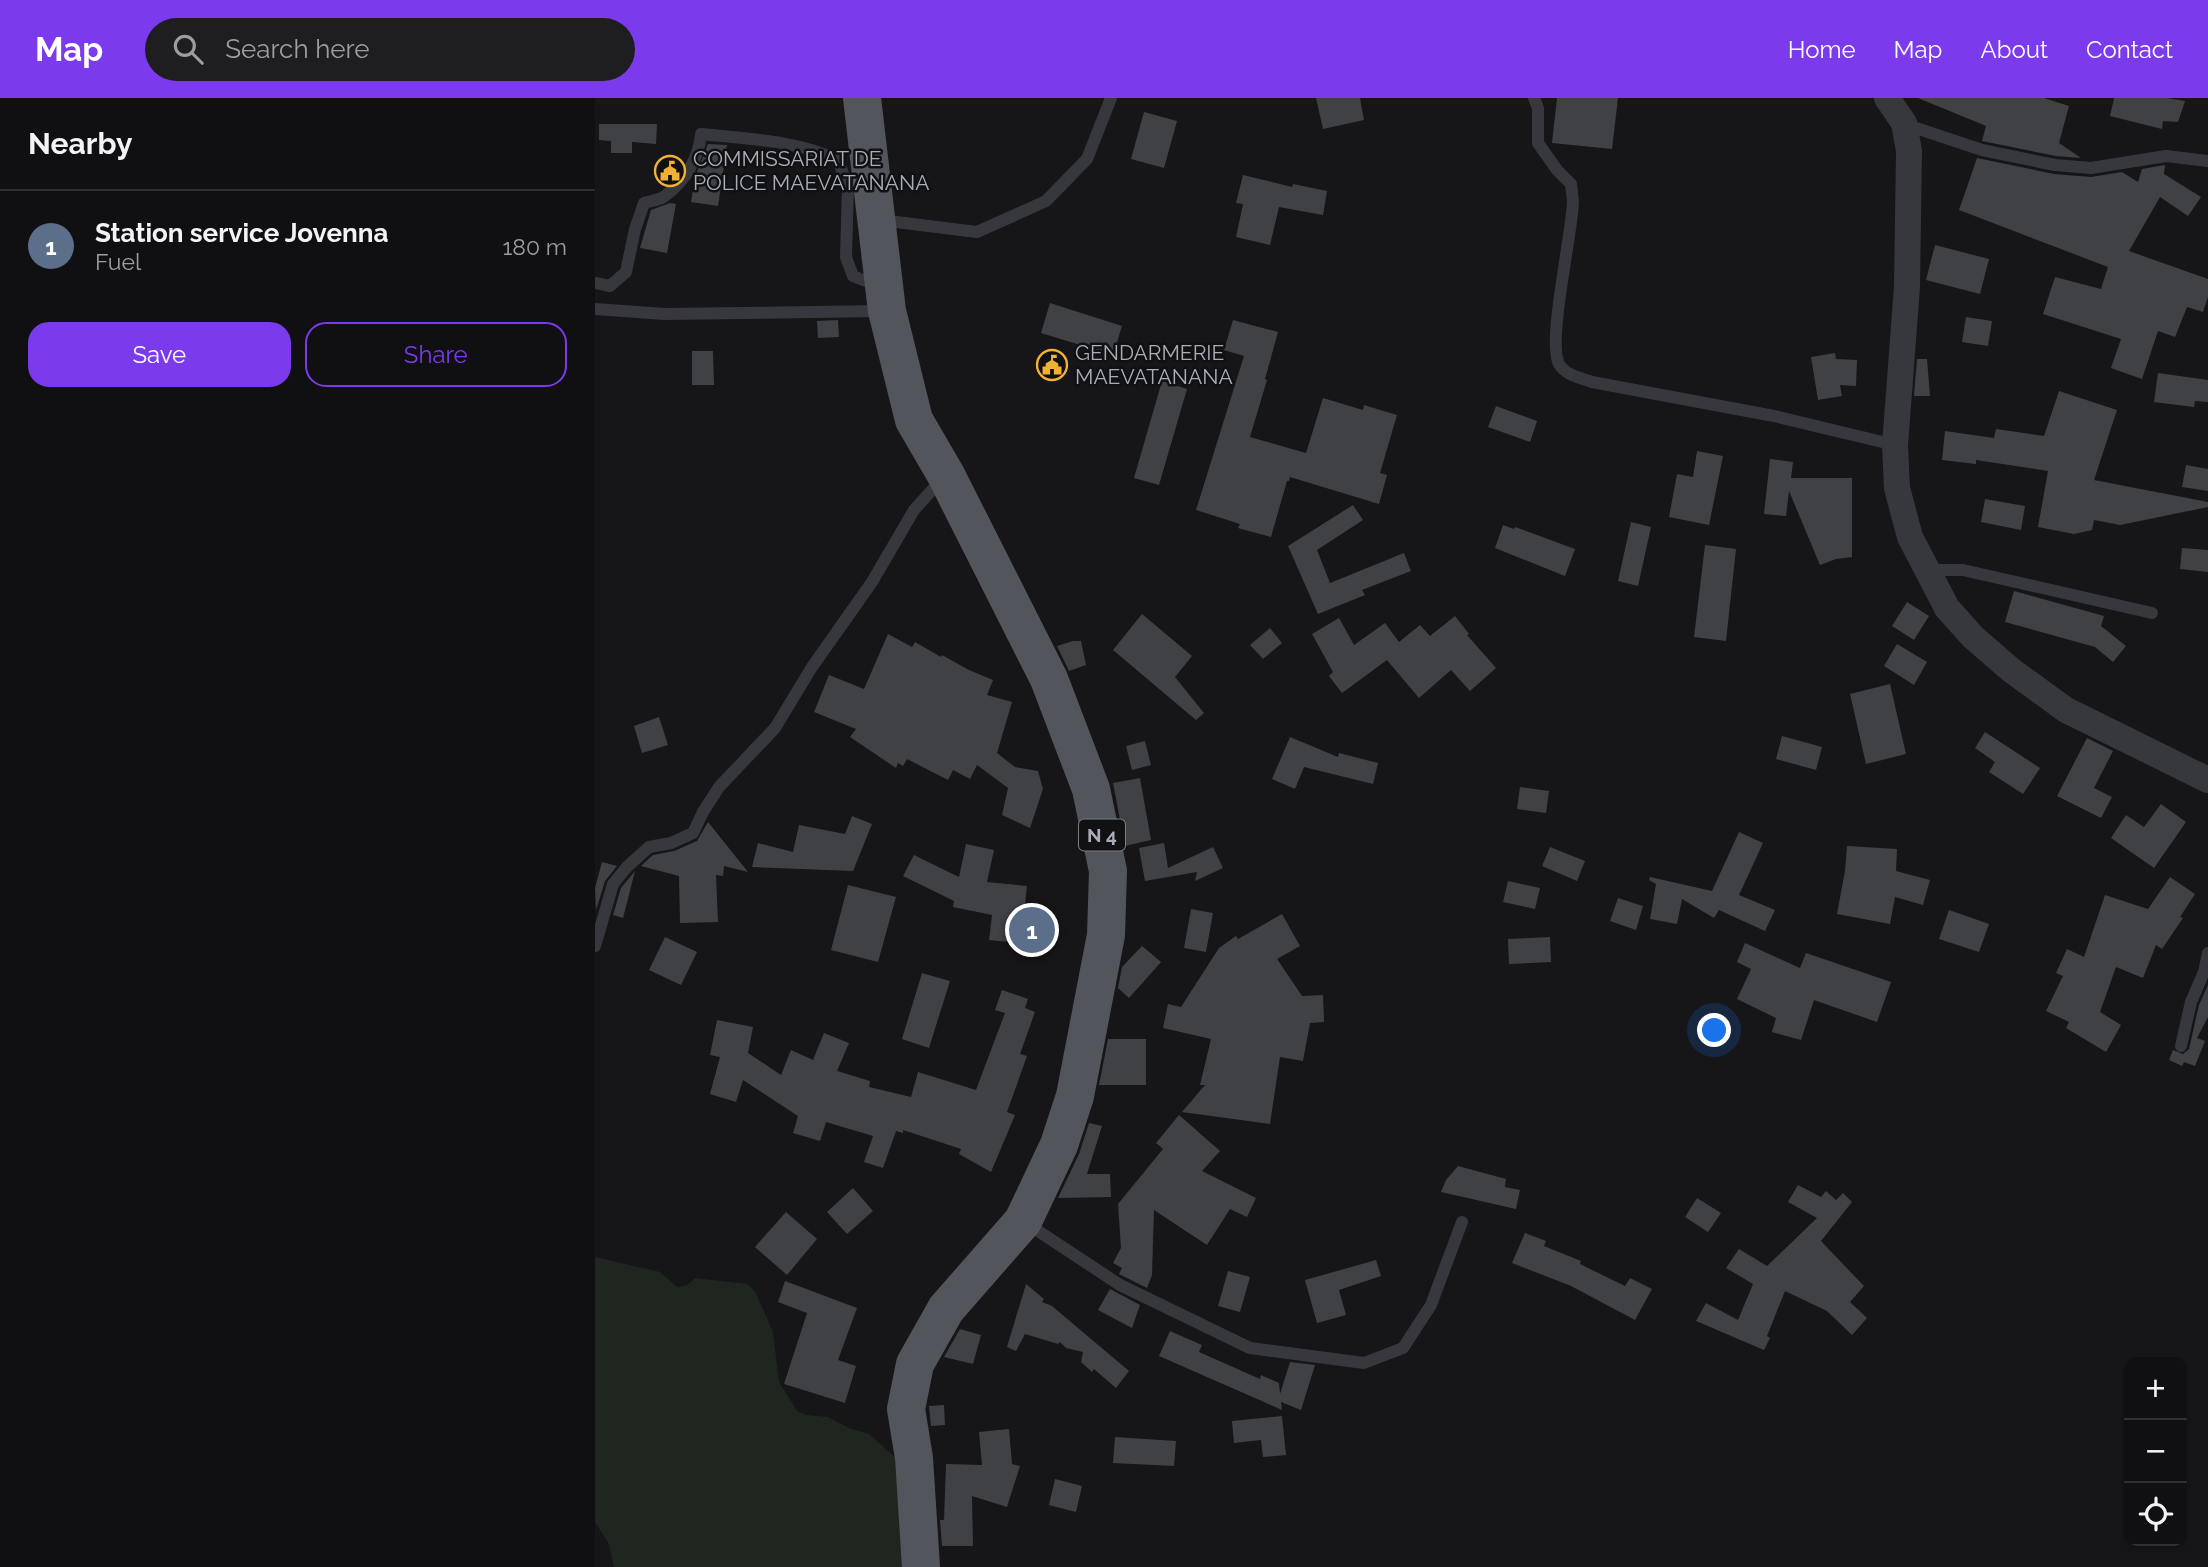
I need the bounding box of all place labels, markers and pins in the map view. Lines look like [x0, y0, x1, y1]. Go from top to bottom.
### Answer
place label: COMMISSARIAT DE POLICE MAEVATANANA [693, 146, 929, 195]
public building icon: COMMISSARIAT DE POLICE MAEVATANANA [653, 154, 687, 188]
place label: GENDARMERIE MAEVATANANA [1075, 340, 1233, 389]
public building icon: GENDARMERIE MAEVATANANA [1035, 348, 1069, 382]
pin: 1 [1009, 904, 1055, 956]

